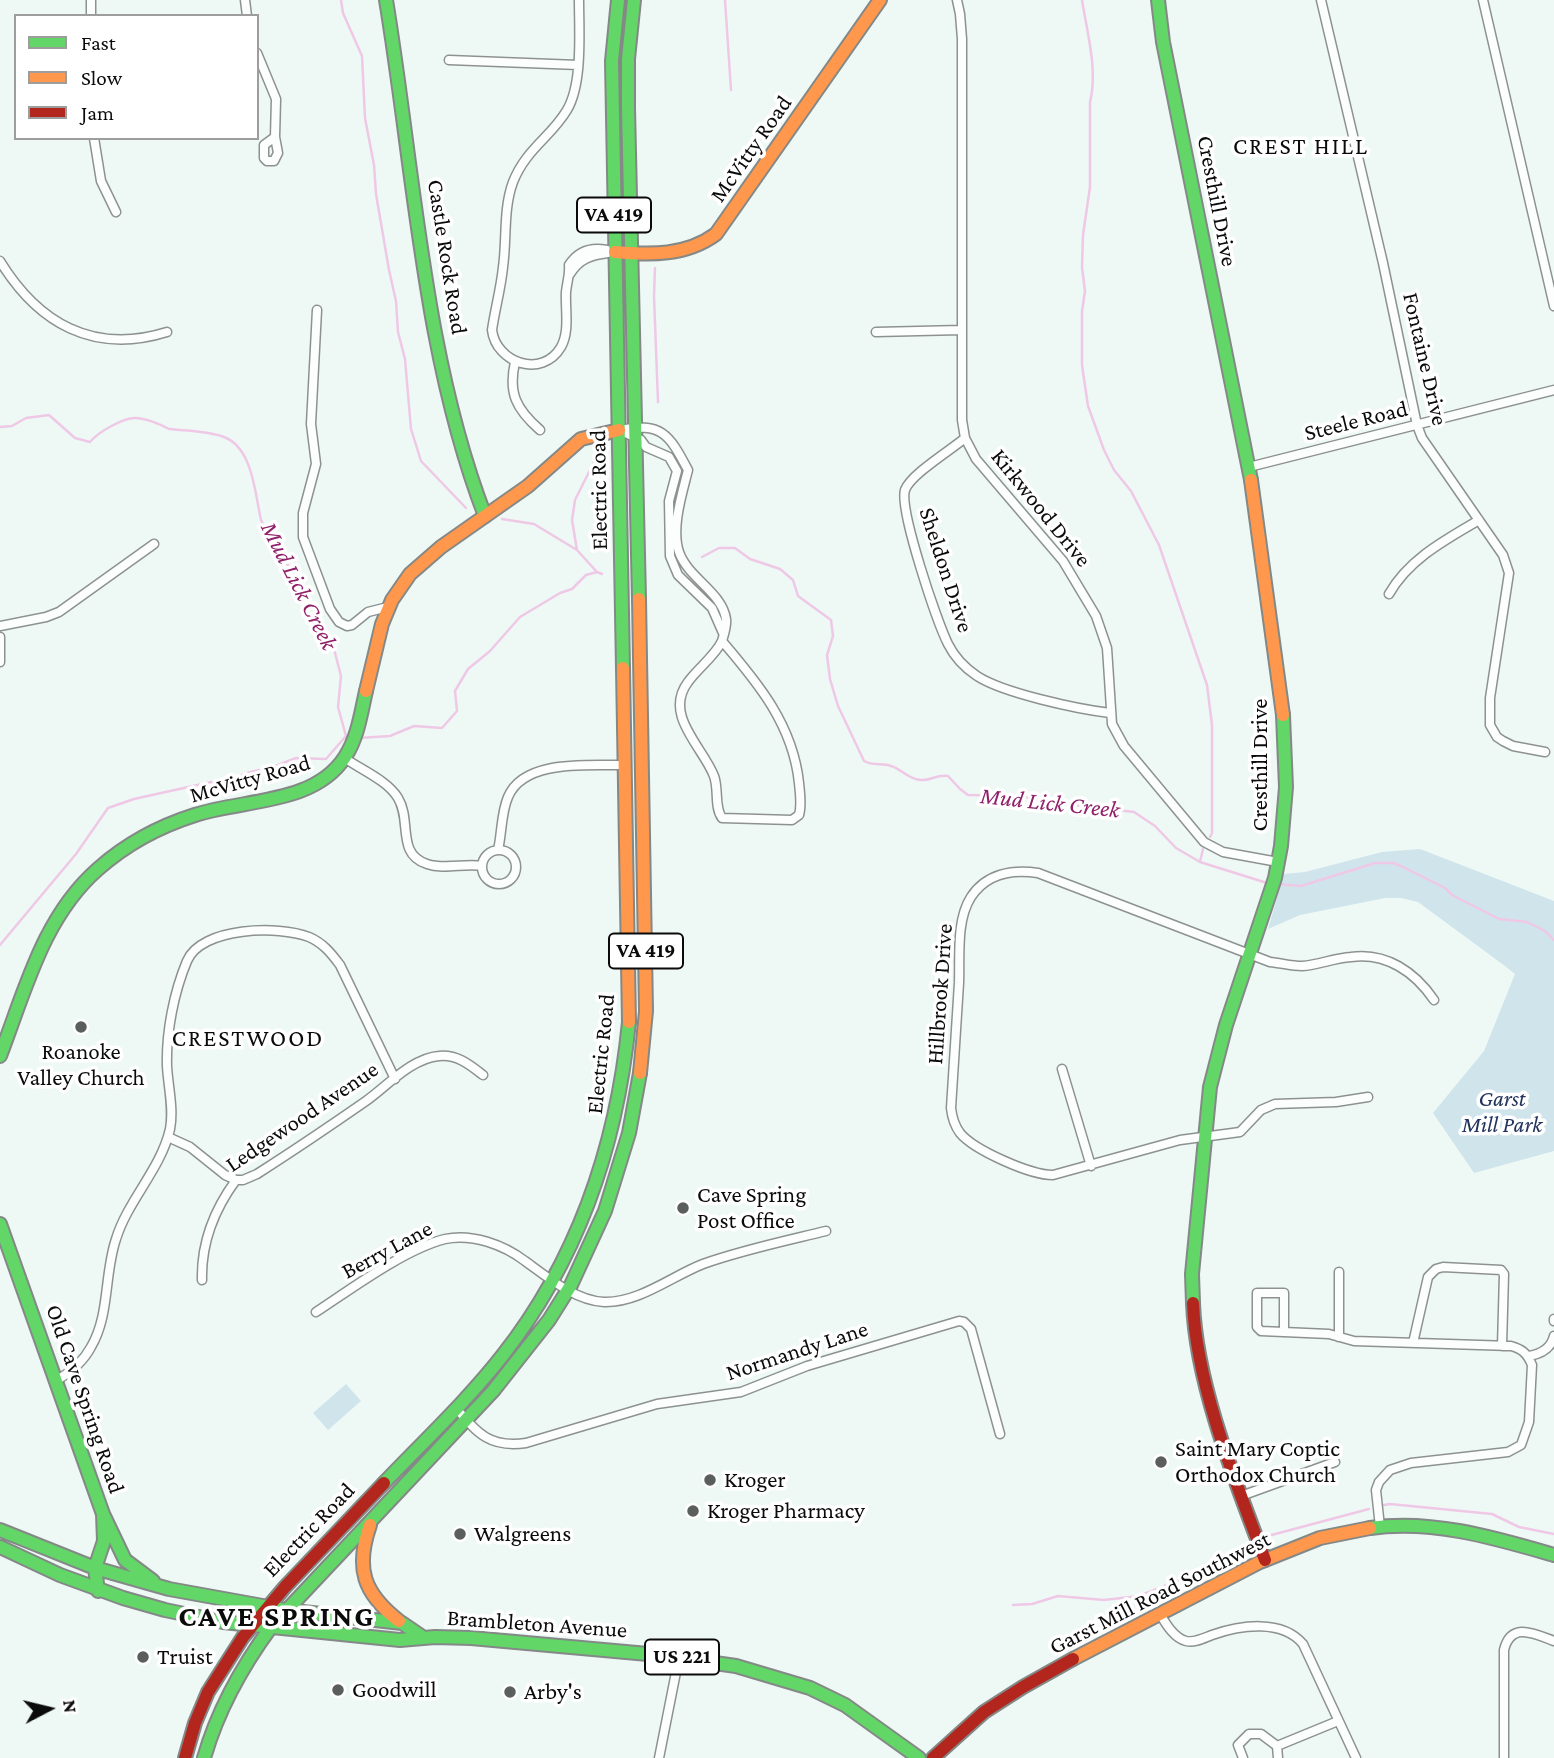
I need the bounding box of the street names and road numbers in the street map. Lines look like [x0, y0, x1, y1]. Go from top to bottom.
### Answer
street label: McVitty Road [704, 90, 798, 208]
street label: Cresthill Drive [1191, 133, 1243, 269]
street label: Castle Rock Road [421, 178, 473, 336]
road number: VA 419 [577, 198, 651, 232]
street label: Fontaine Drive [1396, 290, 1454, 428]
street label: Steele Road [1301, 395, 1411, 447]
street label: Electric Road [584, 430, 614, 550]
street label: Kirkwood Drive [985, 443, 1097, 573]
street label: Sheldon Drive [913, 504, 979, 636]
street label: Cresthill Drive [1246, 699, 1274, 831]
street label: McVitty Road [187, 749, 313, 809]
street label: Hillbrook Drive [921, 923, 959, 1065]
road number: VA 419 [609, 934, 683, 968]
street label: Electric Road [581, 993, 621, 1115]
street label: Ledgewood Avenue [220, 1056, 384, 1178]
street label: Berry Lane [337, 1215, 437, 1285]
street label: Old Cave Spring Road [40, 1301, 130, 1497]
street label: Normandy Lane [723, 1315, 871, 1387]
street label: Electric Road [257, 1477, 361, 1583]
street label: Garst Mill Road Southwest [1045, 1525, 1275, 1661]
street label: Brambleton Avenue [446, 1604, 628, 1644]
road number: US 221 [645, 1640, 719, 1674]

